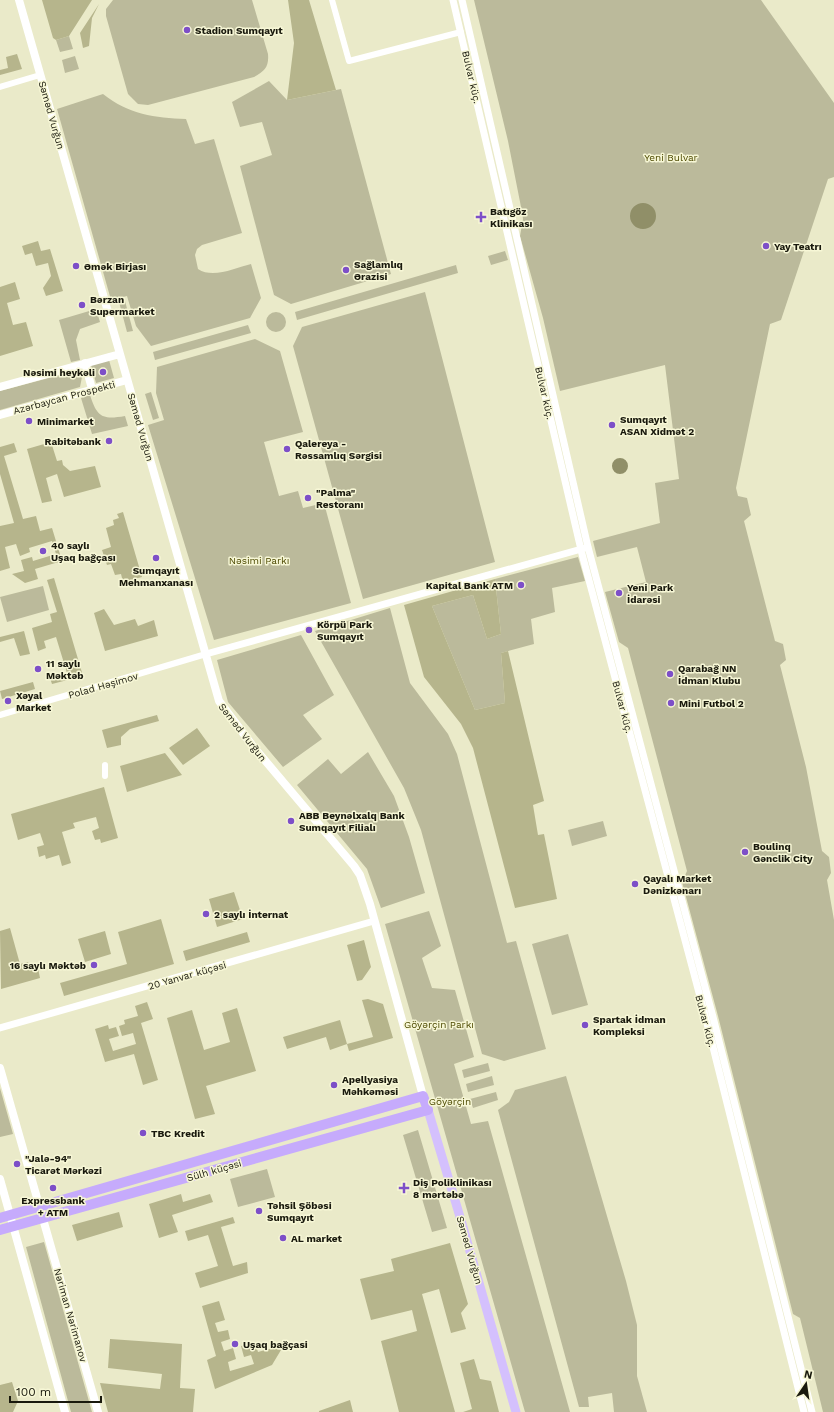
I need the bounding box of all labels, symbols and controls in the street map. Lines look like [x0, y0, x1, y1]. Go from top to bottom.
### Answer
marker: Stadion Sumqayıt [182, 25, 192, 35]
place label: Stadion Sumqayıt [195, 25, 283, 36]
street label: Bulvar küç. [460, 50, 483, 104]
street label: Səməd Vurğun [37, 80, 67, 151]
park label: Yeni Bulvar [644, 152, 698, 163]
place label: Batıgöz Klinikası [490, 206, 533, 229]
marker: Batıgöz Klinikası [475, 211, 487, 223]
marker: Yay Teatrı [761, 241, 771, 251]
place label: Yay Teatrı [774, 241, 822, 252]
place label: Sağlamlıq Ərazisi [354, 259, 403, 282]
marker: Əmək Birjası [71, 261, 81, 271]
place label: Əmək Birjası [84, 261, 146, 272]
marker: Sağlamlıq Ərazisi [341, 265, 351, 275]
place label: Bərzan Supermarket [90, 294, 155, 317]
marker: Bərzan Supermarket [77, 300, 87, 310]
street label: Bulvar küç. [533, 366, 556, 420]
place label: Nəsimi heykəli [23, 367, 95, 378]
marker: Nəsimi heykəli [98, 367, 108, 377]
street label: Azərbaycan Prospekti [12, 379, 116, 416]
street label: Səməd Vurğun [126, 392, 156, 463]
place label: Sumqayıt ASAN Xidmət 2 [620, 414, 694, 437]
marker: Minimarket [24, 416, 34, 426]
place label: Minimarket [37, 416, 94, 427]
marker: Sumqayıt ASAN Xidmət 2 [607, 420, 617, 430]
place label: Rabitəbank [45, 436, 102, 447]
marker: Rabitəbank [104, 436, 114, 446]
place label: Qalereya - Rəssamlıq Sərgisi [295, 438, 382, 461]
marker: Qalereya - Rəssamlıq Sərgisi [282, 444, 292, 454]
place label: "Palma" Restoranı [316, 487, 364, 510]
marker: "Palma" Restoranı [303, 493, 313, 503]
place label: 40 saylı Uşaq bağçası [51, 540, 116, 563]
marker: 40 saylı Uşaq bağçası [38, 546, 48, 556]
marker: Sumqayıt Mehmanxanası [151, 553, 161, 563]
park label: Nəsimi Parkı [229, 555, 289, 566]
place label: Sumqayıt Mehmanxanası [119, 565, 193, 588]
place label: Kapital Bank ATM [426, 580, 513, 591]
marker: Kapital Bank ATM [516, 580, 526, 590]
place label: Yeni Park İdarəsi [627, 582, 674, 605]
marker: Yeni Park İdarəsi [614, 588, 624, 598]
place label: Körpü Park Sumqayıt [317, 619, 373, 642]
marker: Körpü Park Sumqayıt [304, 625, 314, 635]
place label: 11 saylı Məktəb [46, 658, 84, 681]
place label: Qarabağ NN İdman Klubu [678, 663, 741, 686]
marker: 11 saylı Məktəb [33, 664, 43, 674]
marker: Qarabağ NN İdman Klubu [665, 669, 675, 679]
street label: Polad Həşimov [67, 670, 140, 701]
street label: Bulvar küç. [610, 680, 635, 734]
place label: Xəyal Market [16, 690, 52, 713]
marker: Xəyal Market [3, 696, 13, 706]
marker: Mini Futbol 2 [666, 698, 676, 708]
place label: Mini Futbol 2 [679, 698, 744, 709]
street label: Səməd Vurğun [217, 701, 269, 764]
place label: ABB Beynəlxalq Bank Sumqayıt Filialı [299, 810, 406, 833]
marker: ABB Beynəlxalq Bank Sumqayıt Filialı [286, 816, 296, 826]
place label: Boulinq Gənclik City [753, 841, 813, 864]
marker: Boulinq Gənclik City [740, 847, 750, 857]
place label: Qayalı Market Dənizkənarı [643, 873, 712, 896]
marker: Qayalı Market Dənizkənarı [630, 879, 640, 889]
marker: 2 saylı İnternat [201, 909, 211, 919]
place label: 2 saylı İnternat [214, 909, 289, 920]
street label: 20 Yanvar küçəsi [147, 959, 227, 992]
place label: 16 saylı Məktəb [10, 960, 86, 971]
marker: 16 saylı Məktəb [89, 960, 99, 970]
street label: Bulvar küç. [693, 994, 718, 1048]
place label: Spartak İdman Kompleksi [593, 1014, 666, 1037]
park label: Göyərçin Parkı [404, 1019, 474, 1030]
marker: Spartak İdman Kompleksi [580, 1020, 590, 1030]
place label: Apellyasiya Məhkəməsi [342, 1074, 398, 1097]
marker: Apellyasiya Məhkəməsi [329, 1080, 339, 1090]
park label: Göyərçin [429, 1096, 471, 1107]
marker: TBC Kredit [138, 1128, 148, 1138]
place label: TBC Kredit [151, 1128, 205, 1139]
place label: "Jalə-94" Ticarət Mərkəzi [25, 1153, 102, 1176]
street label: Sülh küçəsi [186, 1157, 243, 1184]
marker: "Jalə-94" Ticarət Mərkəzi [12, 1159, 22, 1169]
place label: Diş Poliklinikası 8 mərtəbə [413, 1177, 492, 1200]
marker: Diş Poliklinikası 8 mərtəbə [398, 1182, 410, 1194]
marker: Expressbank + ATM [48, 1183, 58, 1193]
place label: Expressbank + ATM [21, 1195, 86, 1218]
place label: Təhsil Şöbəsi Sumqayıt [267, 1200, 332, 1223]
marker: Təhsil Şöbəsi Sumqayıt [254, 1206, 264, 1216]
street label: Səməd Vurğun [455, 1215, 485, 1286]
marker: AL market [278, 1233, 288, 1243]
place label: AL market [291, 1233, 343, 1244]
street label: Nəriman Nərimanov [52, 1267, 89, 1364]
marker: Uşaq bağçasi [230, 1339, 240, 1349]
place label: Uşaq bağçasi [243, 1339, 308, 1350]
north arrow [786, 1364, 826, 1404]
text: N [803, 1367, 814, 1382]
scale bar [10, 1378, 101, 1404]
text: 100 m [16, 1385, 51, 1399]

